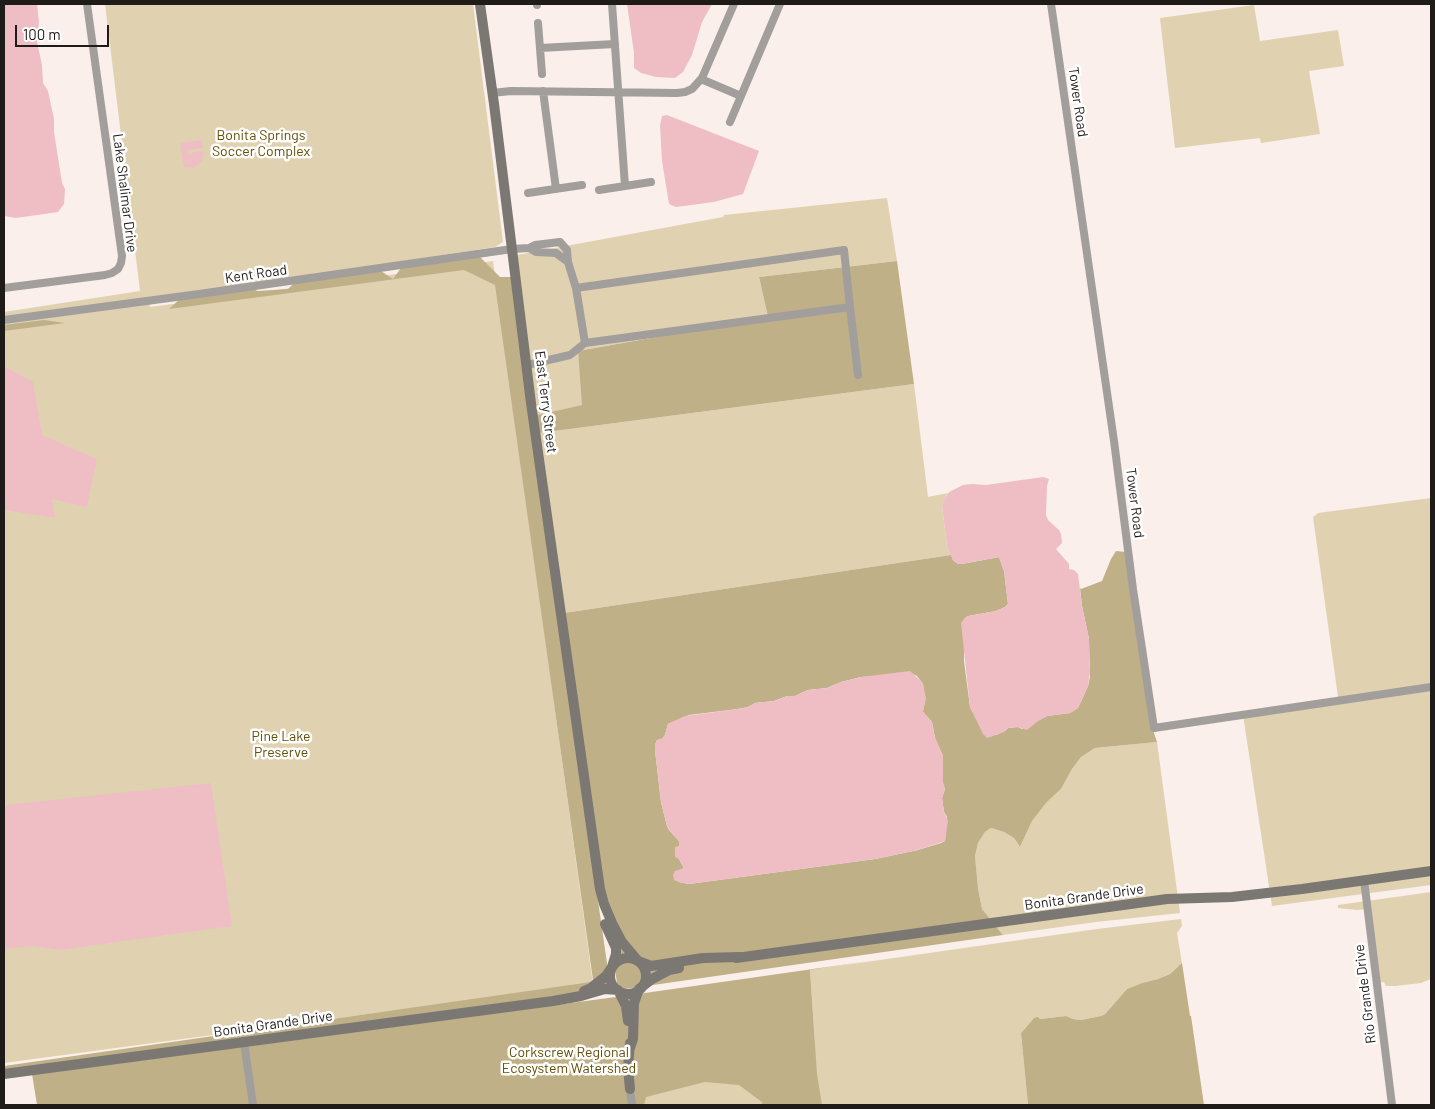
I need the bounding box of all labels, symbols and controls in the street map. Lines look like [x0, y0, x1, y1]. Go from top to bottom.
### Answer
scale bar [18, 15, 111, 47]
text: 100 m [23, 25, 61, 43]
street label: Tower Road [1065, 66, 1091, 138]
park label: Bonita Springs Soccer Complex [212, 127, 310, 160]
street label: Lake Shalimar Drive [109, 133, 141, 253]
street label: Kent Road [224, 261, 288, 287]
street label: East Terry Street [531, 350, 561, 454]
street label: Tower Road [1122, 467, 1148, 539]
park label: Pine Lake Preserve [252, 728, 310, 760]
street label: Bonita Grande Drive [1023, 880, 1145, 914]
street label: Rio Grande Drive [1351, 943, 1379, 1045]
street label: Bonita Grande Drive [212, 1007, 334, 1041]
park label: Corkscrew Regional Ecosystem Watershed [502, 1044, 636, 1076]

